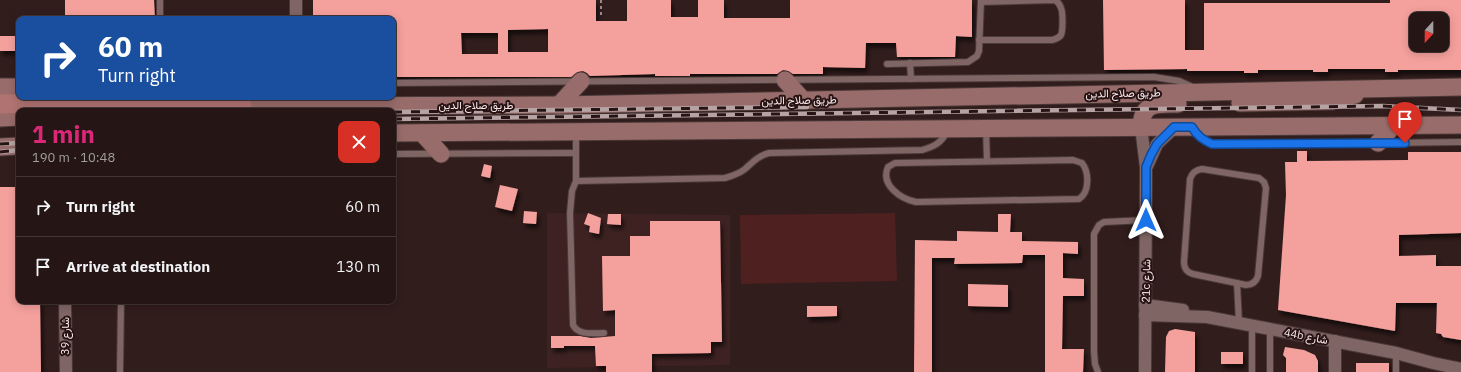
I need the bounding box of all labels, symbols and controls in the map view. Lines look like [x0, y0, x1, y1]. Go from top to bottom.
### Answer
north arrow [1409, 12, 1449, 52]
map controls [1409, 12, 1449, 52]
text: 60 m [98, 28, 163, 65]
icon: right [32, 32, 84, 84]
text: Turn right [98, 64, 176, 87]
street label: طريق صلاح الدين [1085, 85, 1161, 102]
street label: طريق صلاح الدين [761, 92, 837, 109]
street label: طريق صلاح الدين [438, 98, 514, 113]
pin [1388, 102, 1422, 143]
icon: arrive [1394, 108, 1416, 130]
text: 1 min [32, 118, 95, 150]
button: close [338, 121, 380, 163]
text: 190 m · 10:48 [32, 149, 115, 166]
icon: right [32, 196, 54, 218]
text: Turn right [66, 197, 135, 216]
text: 60 m [345, 197, 380, 216]
position arrow [1125, 199, 1167, 241]
icon: arrive [32, 256, 54, 278]
text: Arrive at destination [66, 257, 210, 276]
text: 130 m [336, 257, 380, 276]
street label: 21c شارع [1139, 259, 1154, 303]
street label: شارع 39 [58, 317, 73, 355]
street label: 44b شارع [1283, 325, 1329, 348]

